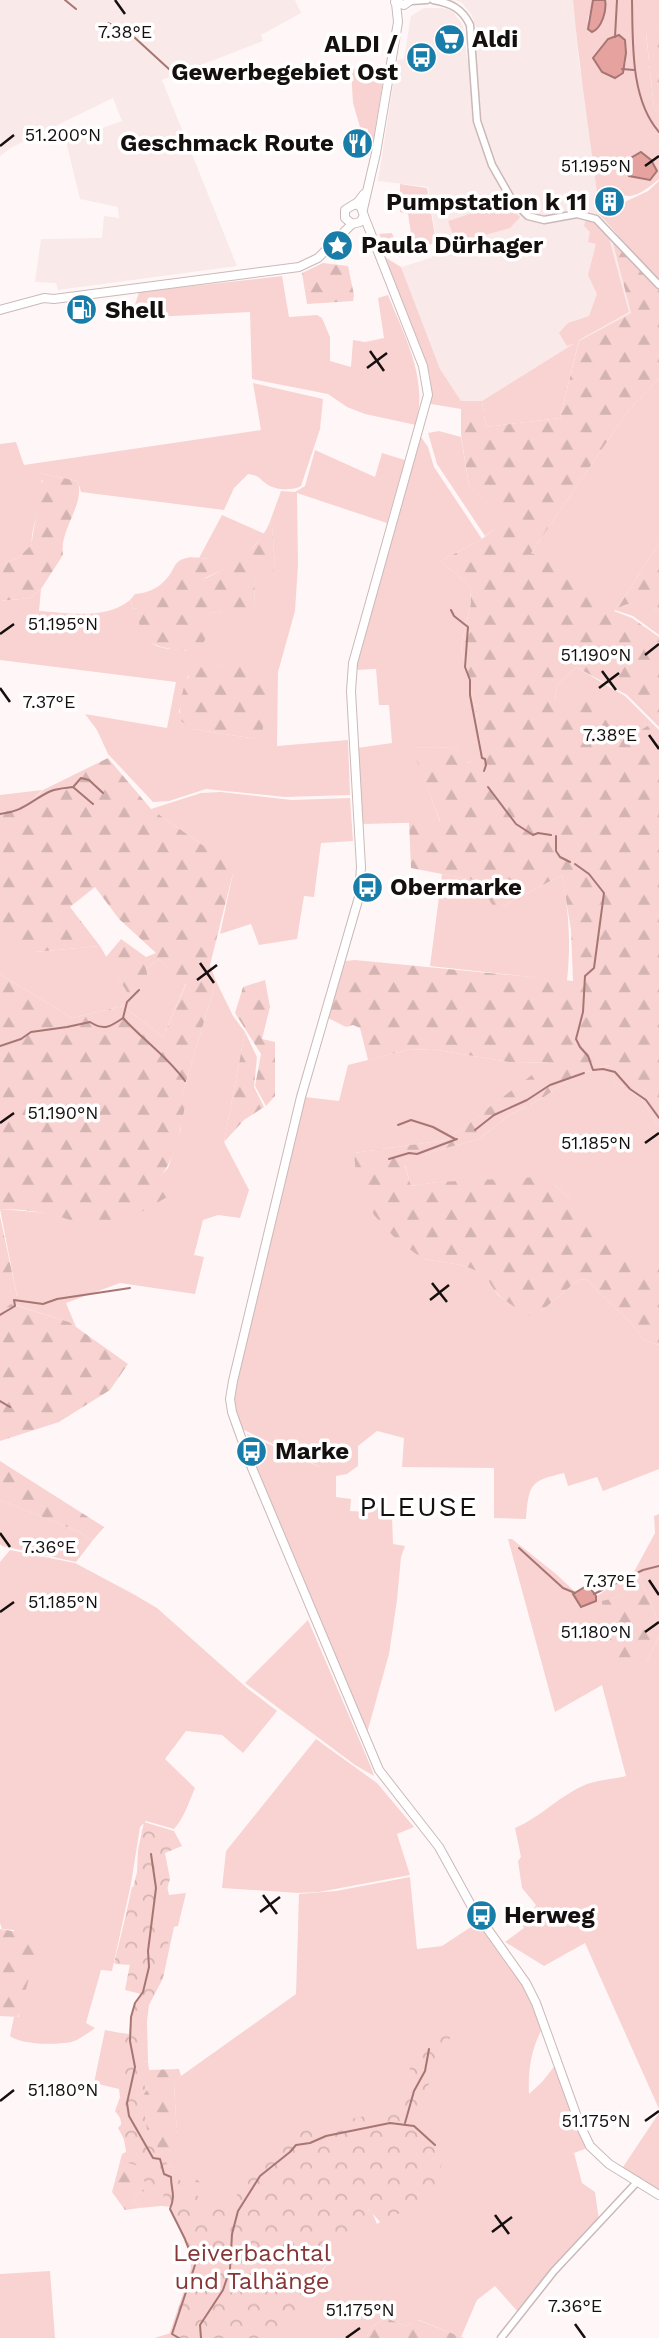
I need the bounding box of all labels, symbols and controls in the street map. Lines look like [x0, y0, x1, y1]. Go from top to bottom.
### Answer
text: 7.38°E [98, 21, 152, 42]
supermarket icon: Aldi [432, 22, 466, 56]
place label: Aldi [472, 25, 518, 53]
place label: ALDI / Gewerbegebiet Ost [171, 30, 399, 86]
bus stop icon: ALDI / Gewerbegebiet Ost [404, 41, 438, 75]
text: 51.200°N [25, 124, 101, 145]
restaurant icon: Geschmack Route [340, 126, 374, 160]
place label: Geschmack Route [120, 129, 334, 157]
text: 51.195°N [561, 155, 631, 176]
building icon: Pumpstation k 11 [593, 185, 627, 219]
place label: Pumpstation k 11 [386, 188, 587, 216]
place icon: Paula Dürhager [321, 228, 355, 262]
place label: Paula Dürhager [361, 231, 544, 259]
fuel station icon: Shell [65, 293, 99, 327]
place label: Shell [105, 296, 165, 324]
text: 51.195°N [28, 613, 98, 634]
text: 51.190°N [561, 644, 631, 665]
text: 7.37°E [23, 691, 75, 712]
text: 7.38°E [583, 724, 637, 745]
bus stop icon: Obermarke [350, 870, 384, 904]
place label: Obermarke [390, 873, 522, 901]
text: 51.190°N [28, 1102, 98, 1123]
text: 51.185°N [561, 1132, 631, 1153]
bus stop icon: Marke [235, 1434, 269, 1468]
place label: Marke [275, 1437, 349, 1465]
district label: PLEUSE [359, 1490, 479, 1523]
text: 7.36°E [22, 1536, 76, 1557]
text: 7.37°E [584, 1570, 636, 1591]
text: 51.185°N [28, 1591, 98, 1612]
text: 51.180°N [561, 1621, 631, 1642]
bus stop icon: Herweg [464, 1898, 498, 1932]
place label: Herweg [504, 1901, 595, 1929]
text: 51.180°N [28, 2079, 98, 2100]
text: 51.175°N [561, 2110, 631, 2131]
park label: Leiverbachtal und Talhänge [173, 2239, 332, 2295]
text: 7.36°E [548, 2295, 602, 2316]
text: 51.175°N [325, 2299, 395, 2320]

